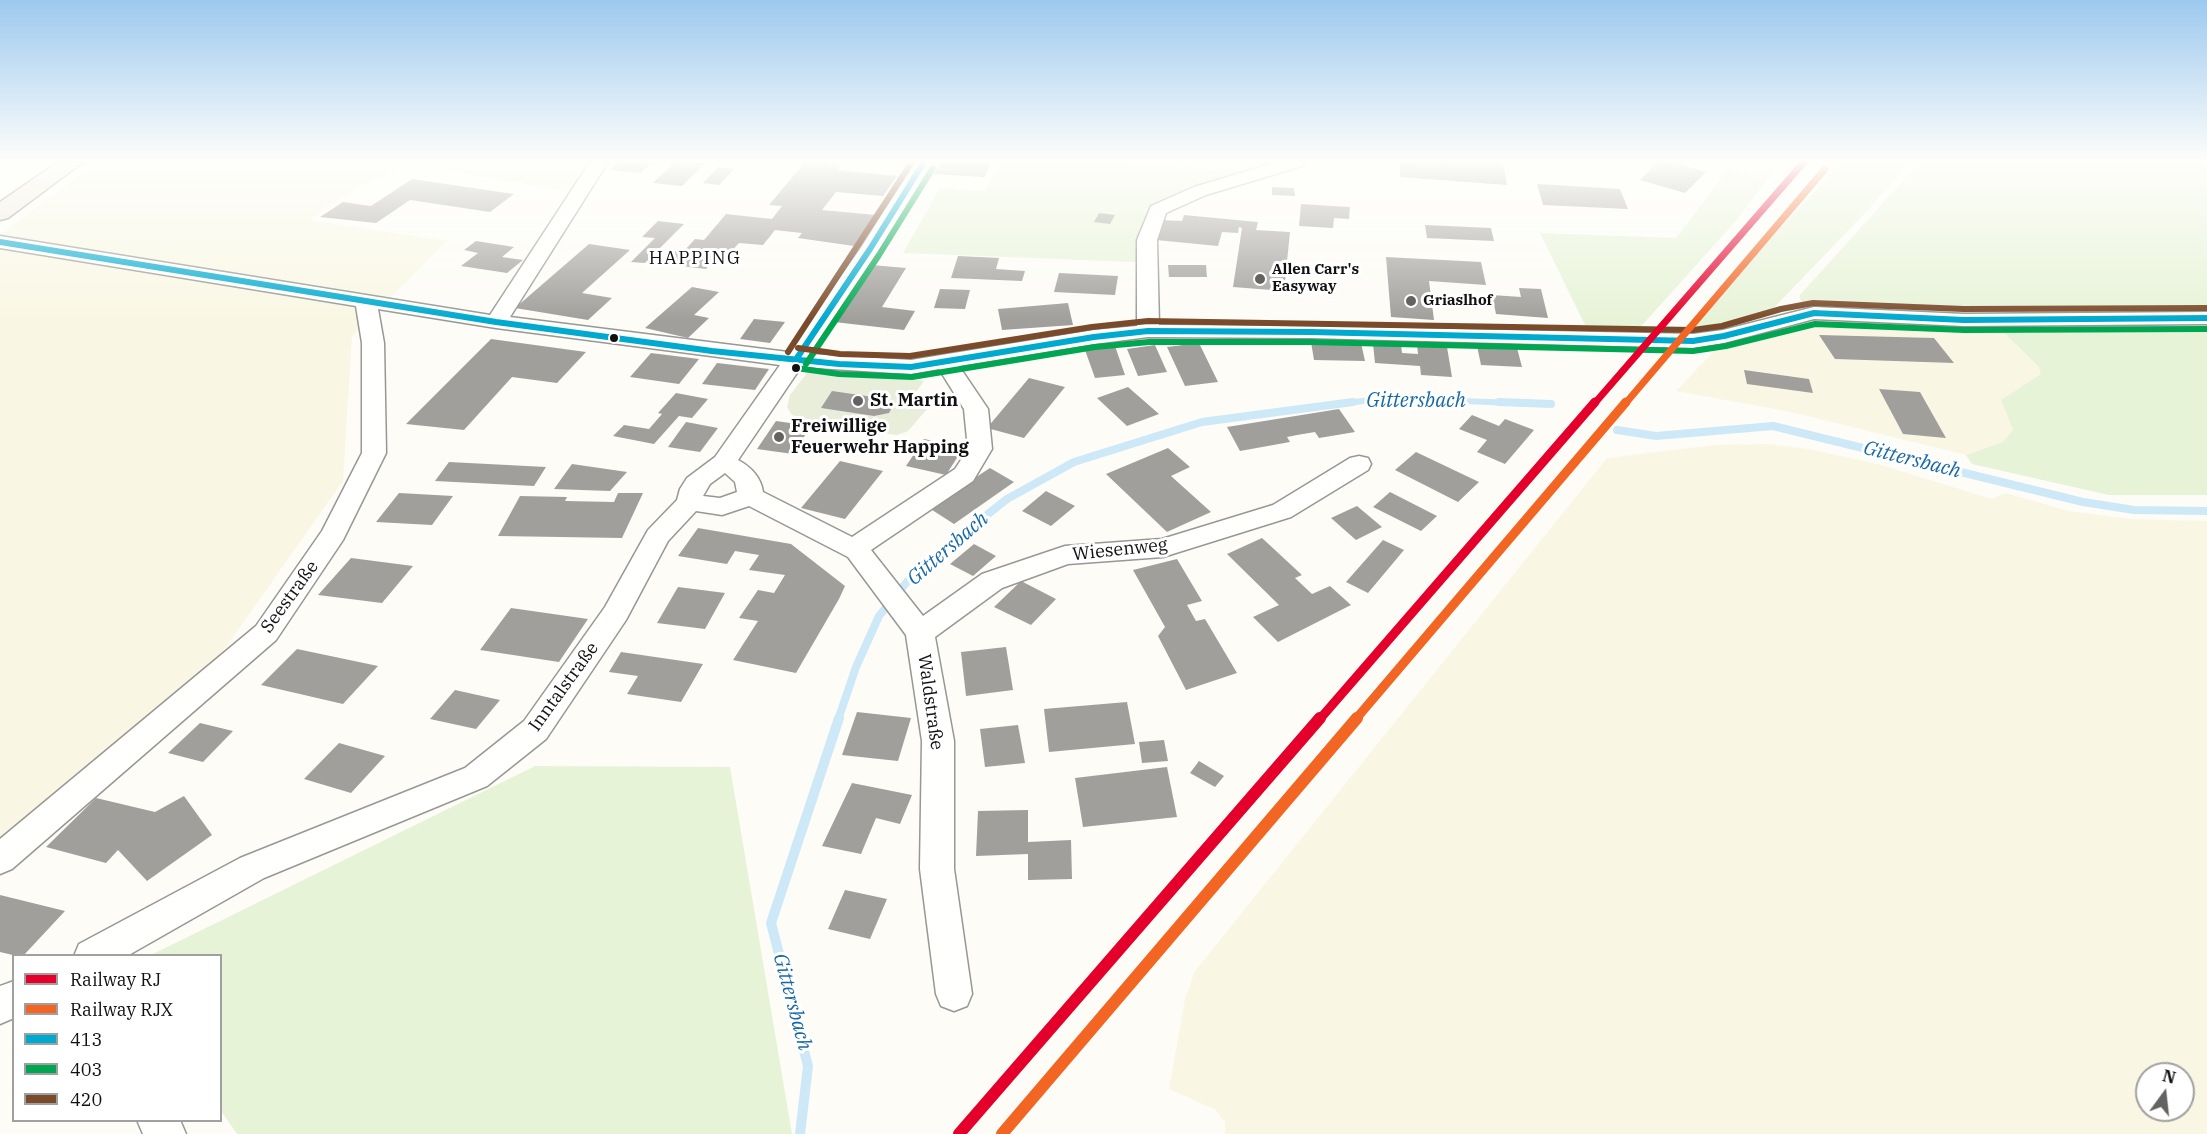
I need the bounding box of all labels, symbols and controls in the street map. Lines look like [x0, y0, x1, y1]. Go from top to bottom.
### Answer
district label: HAPPING [649, 248, 741, 270]
place label: Allen Carr's Easyway [1272, 261, 1359, 296]
marker: Allen Carr's Easyway [1253, 272, 1267, 286]
place label: Griaslhof [1423, 292, 1492, 310]
marker: Griaslhof [1404, 294, 1418, 308]
unlabelled marker [608, 332, 620, 344]
unlabelled marker [790, 362, 802, 374]
water label: Gittersbach [1366, 389, 1466, 413]
place label: St. Martin [870, 390, 958, 412]
marker: St. Martin [851, 394, 865, 408]
place label: Freiwillige Feuerwehr Happing [791, 416, 969, 458]
marker: Freiwillige Feuerwehr Happing [772, 430, 786, 444]
water label: Gittersbach [1861, 436, 1963, 484]
water label: Gittersbach [903, 507, 993, 591]
street label: Wiesenweg [1071, 534, 1169, 566]
street label: Seestraße [257, 557, 323, 637]
street label: Inntalstraße [524, 638, 604, 736]
street label: Waldstraße [913, 653, 947, 751]
water label: Gittersbach [768, 951, 816, 1053]
legend [12, 954, 222, 1122]
text: Railway RJ [70, 968, 161, 991]
text: Railway RJX [70, 998, 173, 1021]
text: 413 [70, 1028, 102, 1051]
text: 403 [70, 1058, 102, 1081]
north arrow [2135, 1062, 2195, 1122]
text: N [2160, 1065, 2178, 1088]
text: 420 [70, 1088, 102, 1111]

